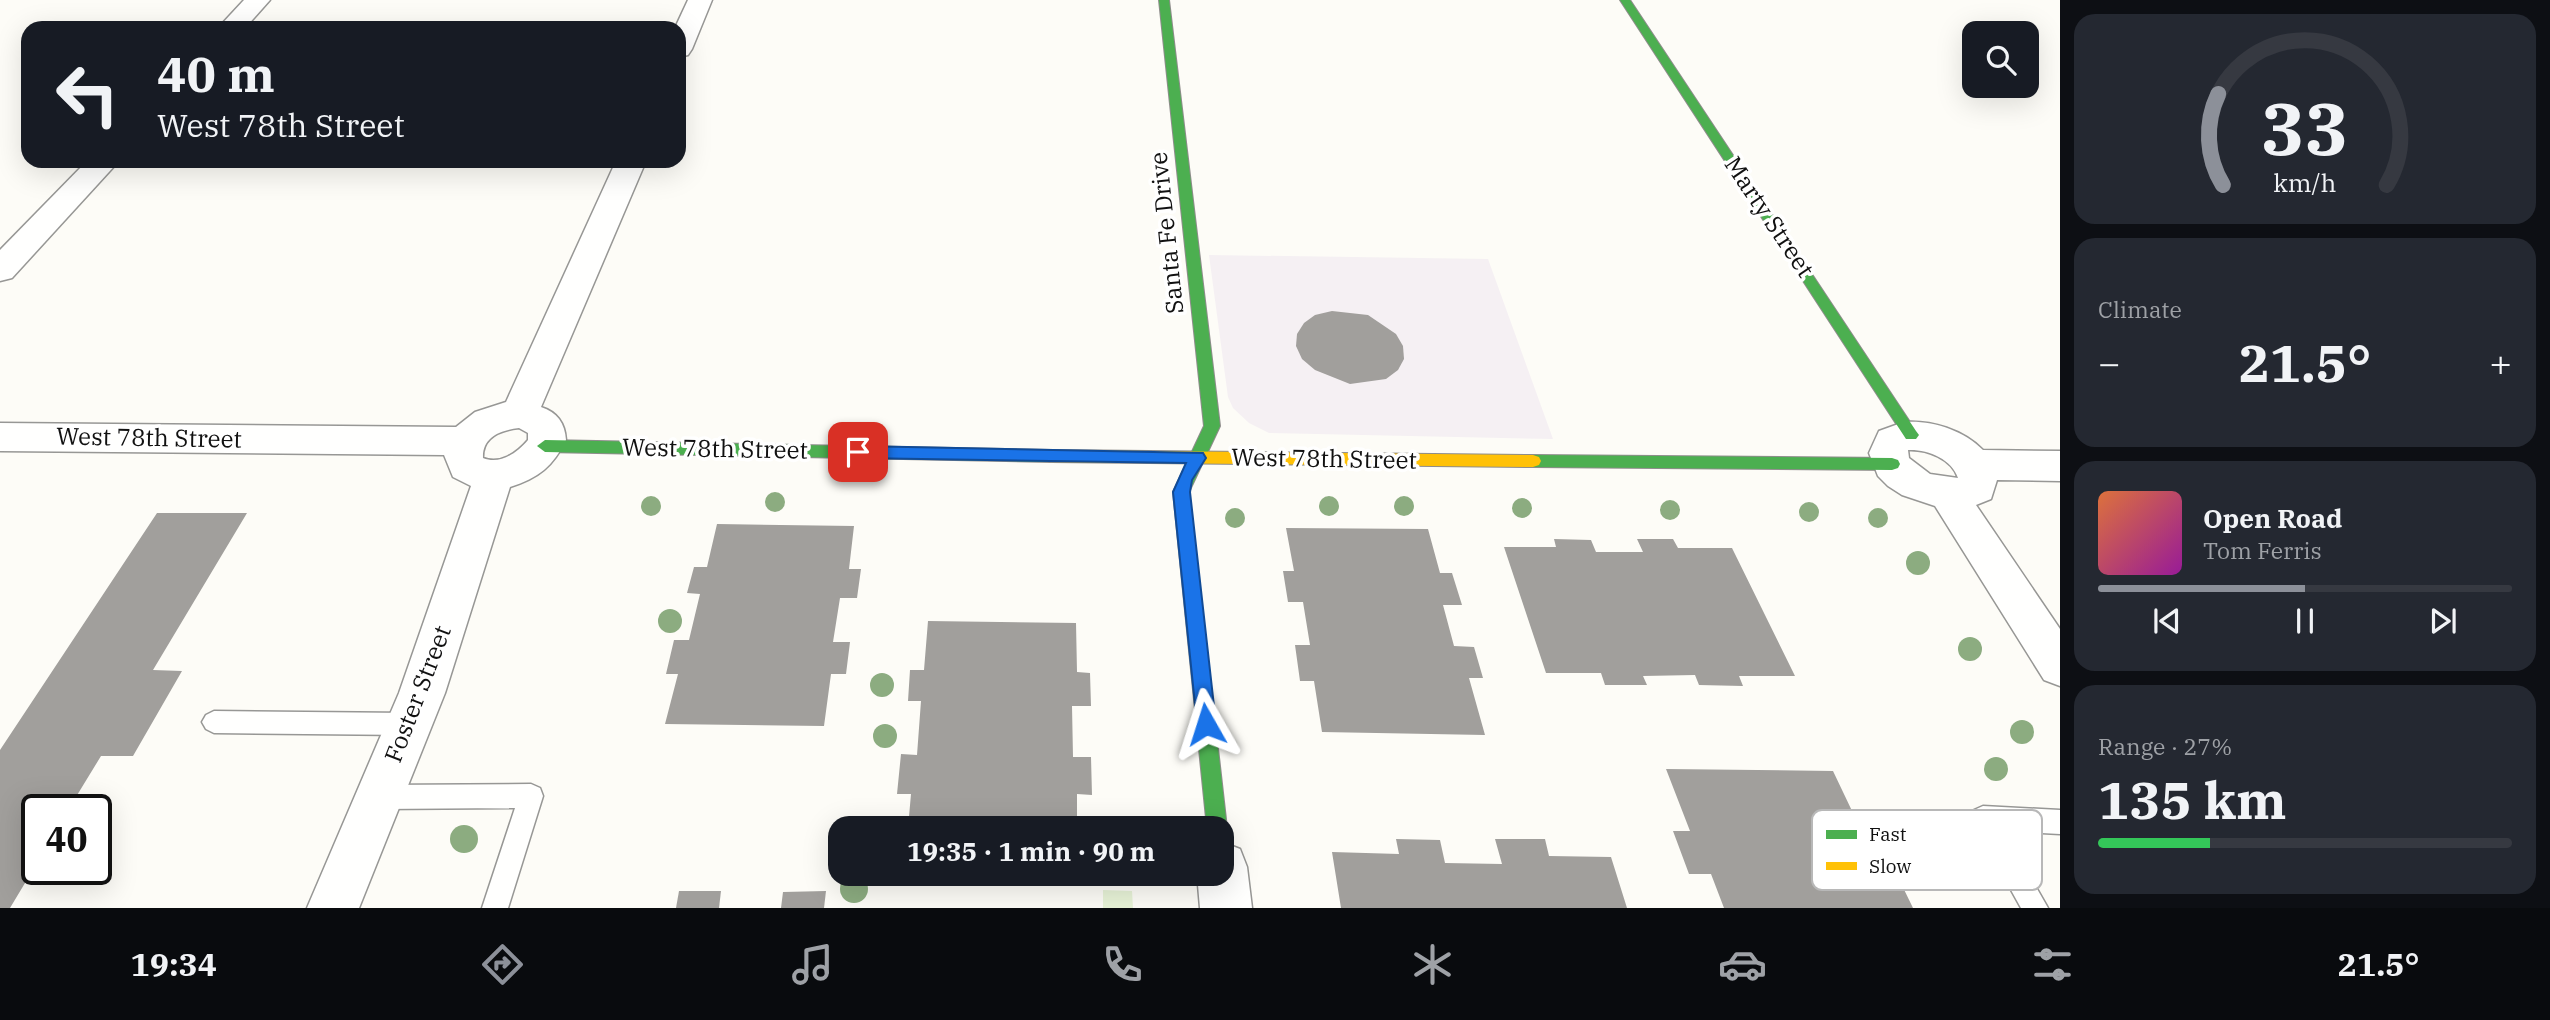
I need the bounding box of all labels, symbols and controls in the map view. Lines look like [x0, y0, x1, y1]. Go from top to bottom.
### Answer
map controls [1962, 21, 2039, 98]
button: search [1962, 21, 2039, 98]
text: 40 m [157, 42, 275, 105]
icon: left [42, 49, 133, 140]
text: 33 [2261, 80, 2349, 175]
text: West 78th Street [157, 104, 405, 146]
street label: Santa Fe Drive [1142, 150, 1190, 316]
street label: Marty Street [1718, 150, 1822, 283]
text: km/h [2273, 166, 2337, 199]
text: Climate [2098, 294, 2182, 324]
text: 21.5° [2239, 329, 2371, 396]
text: − [2098, 338, 2121, 387]
text: + [2489, 338, 2512, 387]
street label: West 78th Street [56, 419, 242, 455]
pin [828, 422, 888, 482]
street label: West 78th Street [622, 430, 808, 466]
icon: arrive [839, 433, 877, 471]
street label: West 78th Street [1231, 440, 1417, 476]
text: Open Road [2203, 501, 2342, 535]
text: Tom Ferris [2203, 535, 2322, 565]
icon: previous [2148, 602, 2186, 640]
icon: pause [2286, 602, 2324, 640]
icon: next [2424, 602, 2462, 640]
street label: Foster Street [376, 621, 458, 767]
position arrow [1169, 687, 1243, 761]
text: Range · 27% [2098, 731, 2232, 761]
text: 135 km [2098, 766, 2287, 833]
speed limit sign: 40 [21, 794, 112, 885]
legend [1812, 810, 2042, 890]
text: Fast [1869, 822, 1907, 846]
text: 19:35 · 1 min · 90 m [907, 834, 1155, 868]
text: Slow [1869, 854, 1911, 878]
icon: directions [478, 940, 527, 989]
icon: music [788, 940, 837, 989]
icon: phone [1098, 940, 1147, 989]
icon: climate [1408, 940, 1457, 989]
icon: car [1718, 940, 1767, 989]
icon: filters [2028, 940, 2077, 989]
text: 19:34 [130, 943, 217, 985]
text: 21.5° [2338, 943, 2419, 985]

